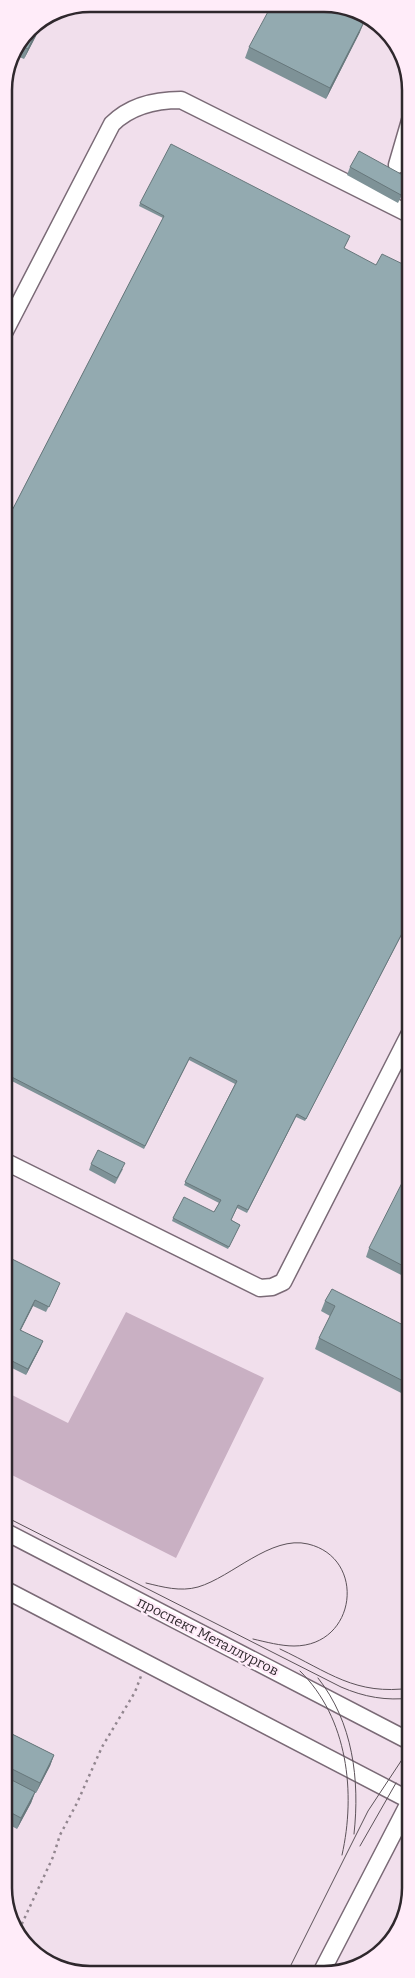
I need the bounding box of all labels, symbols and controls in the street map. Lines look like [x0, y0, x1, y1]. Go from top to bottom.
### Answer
street label: проспект Металлургов [134, 1593, 281, 1680]

